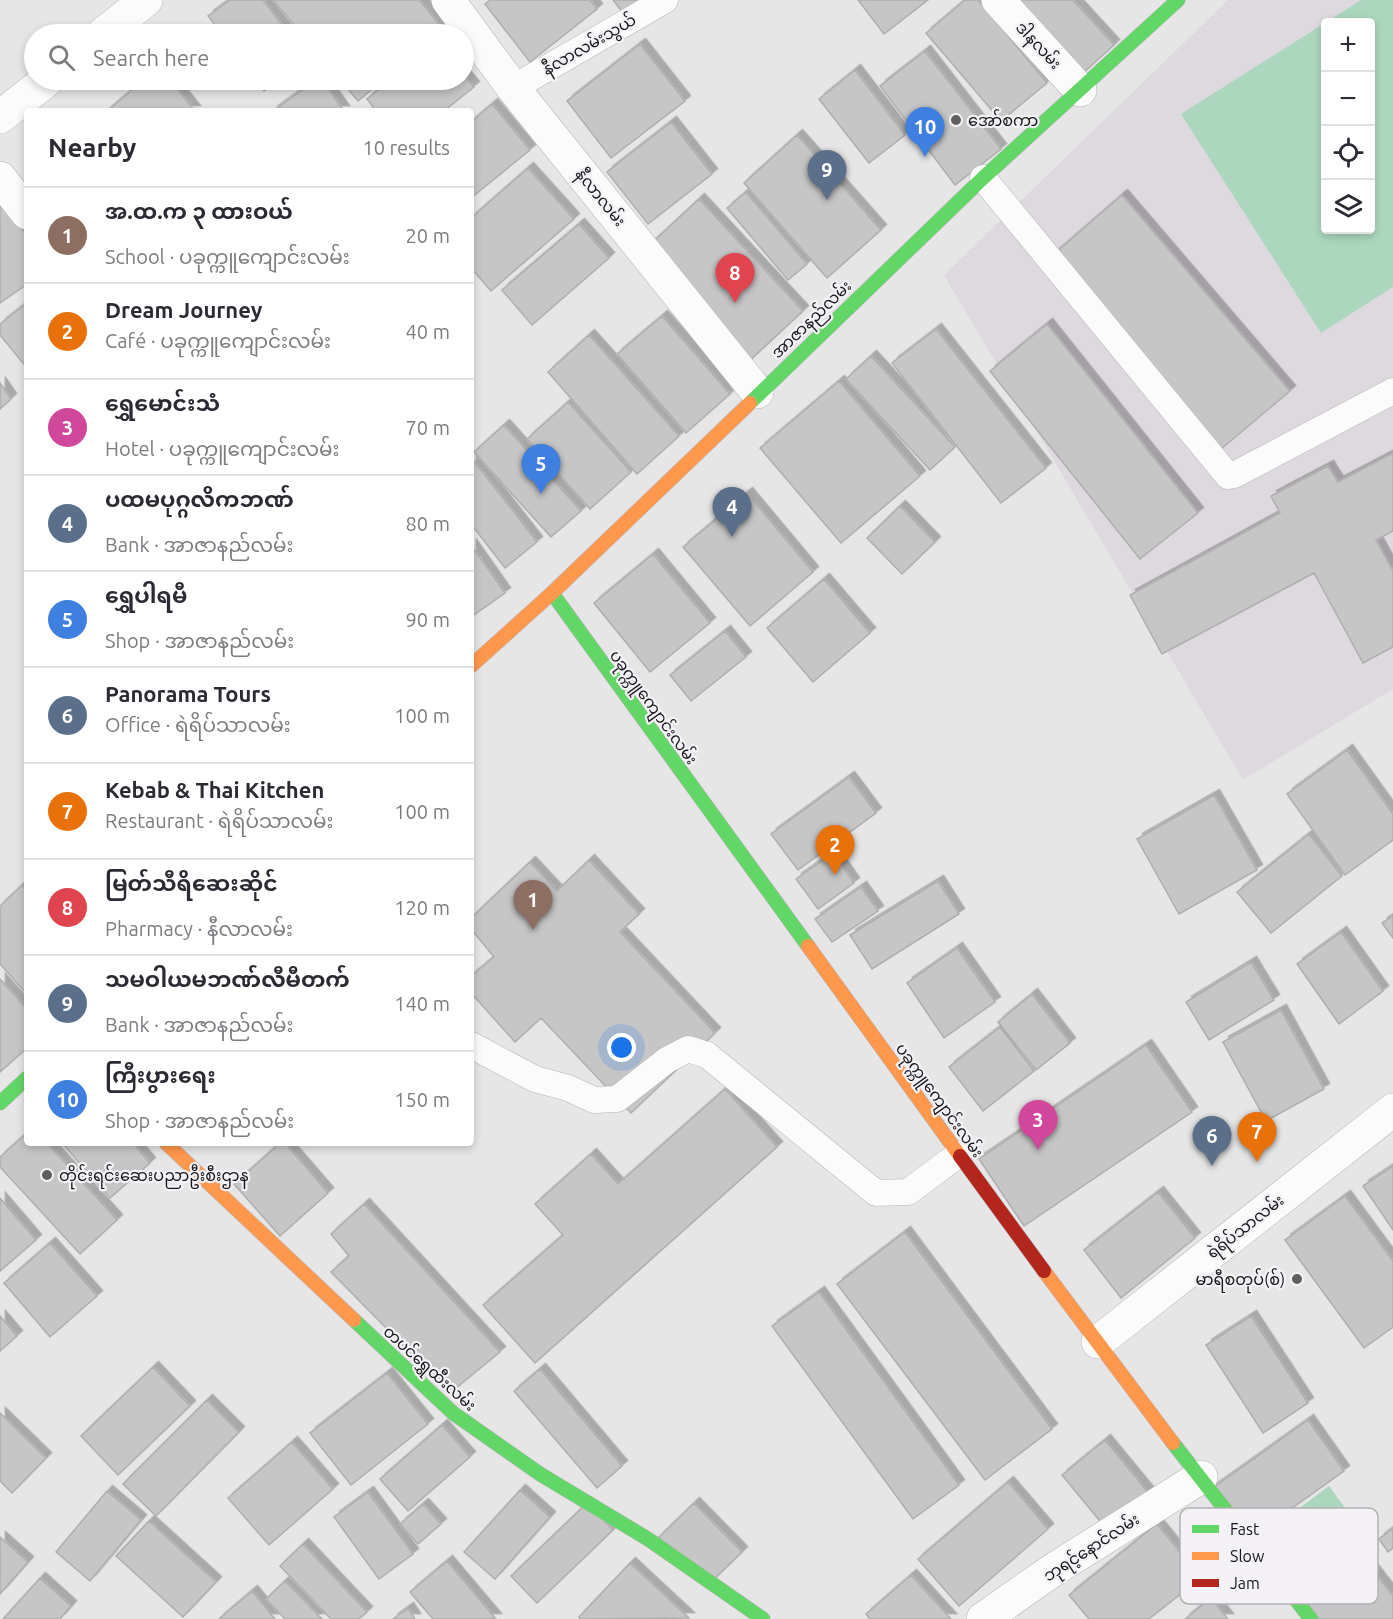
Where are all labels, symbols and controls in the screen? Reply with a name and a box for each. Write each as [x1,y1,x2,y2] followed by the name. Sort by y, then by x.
[538,8,641,82] street label: နီလာလမ်းသွယ်
[1009,16,1067,76] street label: ဒါနလမ်း
[1321,18,1375,234] map controls
[1321,18,1375,72] button: +
[24,24,474,90] search box
[45,41,78,74] icon: search
[93,45,209,70] text: Search here
[1321,72,1375,126] button: −
[906,108,944,157] pin: 10
[968,109,1038,129] place label: အော်စကာ
[949,113,963,127] marker: အော်စကာ
[1321,126,1375,180] button: locate
[48,133,136,162] text: Nearby
[362,136,450,159] text: 10 results
[808,150,846,200] pin: 9
[568,163,631,233] street label: နီလာလမ်း
[1321,180,1375,234] button: layers
[105,198,293,223] text: အ.ထ.က ၃ ထားဝယ်
[62,224,73,247] text: 1
[406,224,450,247] text: 20 m
[105,245,350,268] text: School · ပခုက္ကူကျောင်းလမ်း
[716,254,754,303] pin: 8
[766,275,858,365] street label: အာဇာနည်လမ်း
[105,297,263,322] text: Dream Journey
[62,320,73,343] text: 2
[406,320,450,343] text: 40 m
[105,329,331,352] text: Café · ပခုက္ကူကျောင်းလမ်း
[105,390,220,415] text: ရွှေမောင်းသံ
[62,416,73,439] text: 3
[406,416,450,439] text: 70 m
[105,437,340,460] text: Hotel · ပခုက္ကူကျောင်းလမ်း
[522,444,560,494] pin: 5
[105,486,294,511] text: ပထမပုဂ္ဂလိကဘဏ်
[712,488,752,537] pin: 4
[62,512,73,535] text: 4
[406,512,450,535] text: 80 m
[105,533,293,556] text: Bank · အာဇာနည်လမ်း
[105,582,187,607] text: ရွှေပါရမီ
[62,608,73,631] text: 5
[406,608,450,631] text: 90 m
[105,629,294,652] text: Shop · အာဇာနည်လမ်း
[602,645,703,771] street label: ပခုက္ကူကျောင်းလမ်း
[105,681,271,706] text: Panorama Tours
[62,704,73,727] text: 6
[394,704,450,727] text: 100 m
[105,713,291,736] text: Office · ရဲရိပ်သာလမ်း
[105,777,324,802] text: Kebab & Thai Kitchen
[62,800,73,823] text: 7
[394,800,450,823] text: 100 m
[105,809,334,832] text: Restaurant · ရဲရိပ်သာလမ်း
[816,826,854,875] pin: 2
[105,870,278,895] text: မြတ်သီရိဆေးဆိုင်
[514,880,552,930] pin: 1
[62,896,73,919] text: 8
[394,896,450,919] text: 120 m
[105,917,293,940] text: Pharmacy · နီလာလမ်း
[105,966,350,991] text: သမဝါယမဘဏ်လီမီတက်
[62,992,73,1015] text: 9
[394,992,450,1015] text: 140 m
[105,1013,293,1036] text: Bank · အာဇာနည်လမ်း
[607,1033,636,1062] your location
[888,1038,989,1164] street label: ပခုက္ကူကျောင်းလမ်း
[105,1062,216,1087] text: ကြီးပွားရေး
[56,1088,79,1111] text: 10
[394,1088,450,1111] text: 150 m
[1018,1100,1058,1150] pin: 3
[105,1109,294,1132] text: Shop · အာဇာနည်လမ်း
[1238,1112,1276,1162] pin: 7
[1192,1116,1232,1166] pin: 6
[59,1164,249,1190] place label: တိုင်းရင်းဆေးပညာဦးစီးဌာန
[40,1168,54,1182] marker: တိုင်းရင်းဆေးပညာဦးစီးဌာန
[1202,1189,1290,1266] street label: ရဲရိပ်သာလမ်း
[1195,1268,1285,1294] place label: မာရီစတုပ်(စ်)
[1290,1272,1304,1286] marker: မာရီစတုပ်(စ်)
[377,1320,481,1418] street label: တပင်ရွှေထီးလမ်း
[1039,1508,1145,1590] street label: ဘုရင့်နောင်လမ်း
[1180,1508,1378,1604] legend
[1230,1520,1260,1538] text: Fast
[1230,1547,1265,1565] text: Slow
[1230,1574,1260,1592] text: Jam

